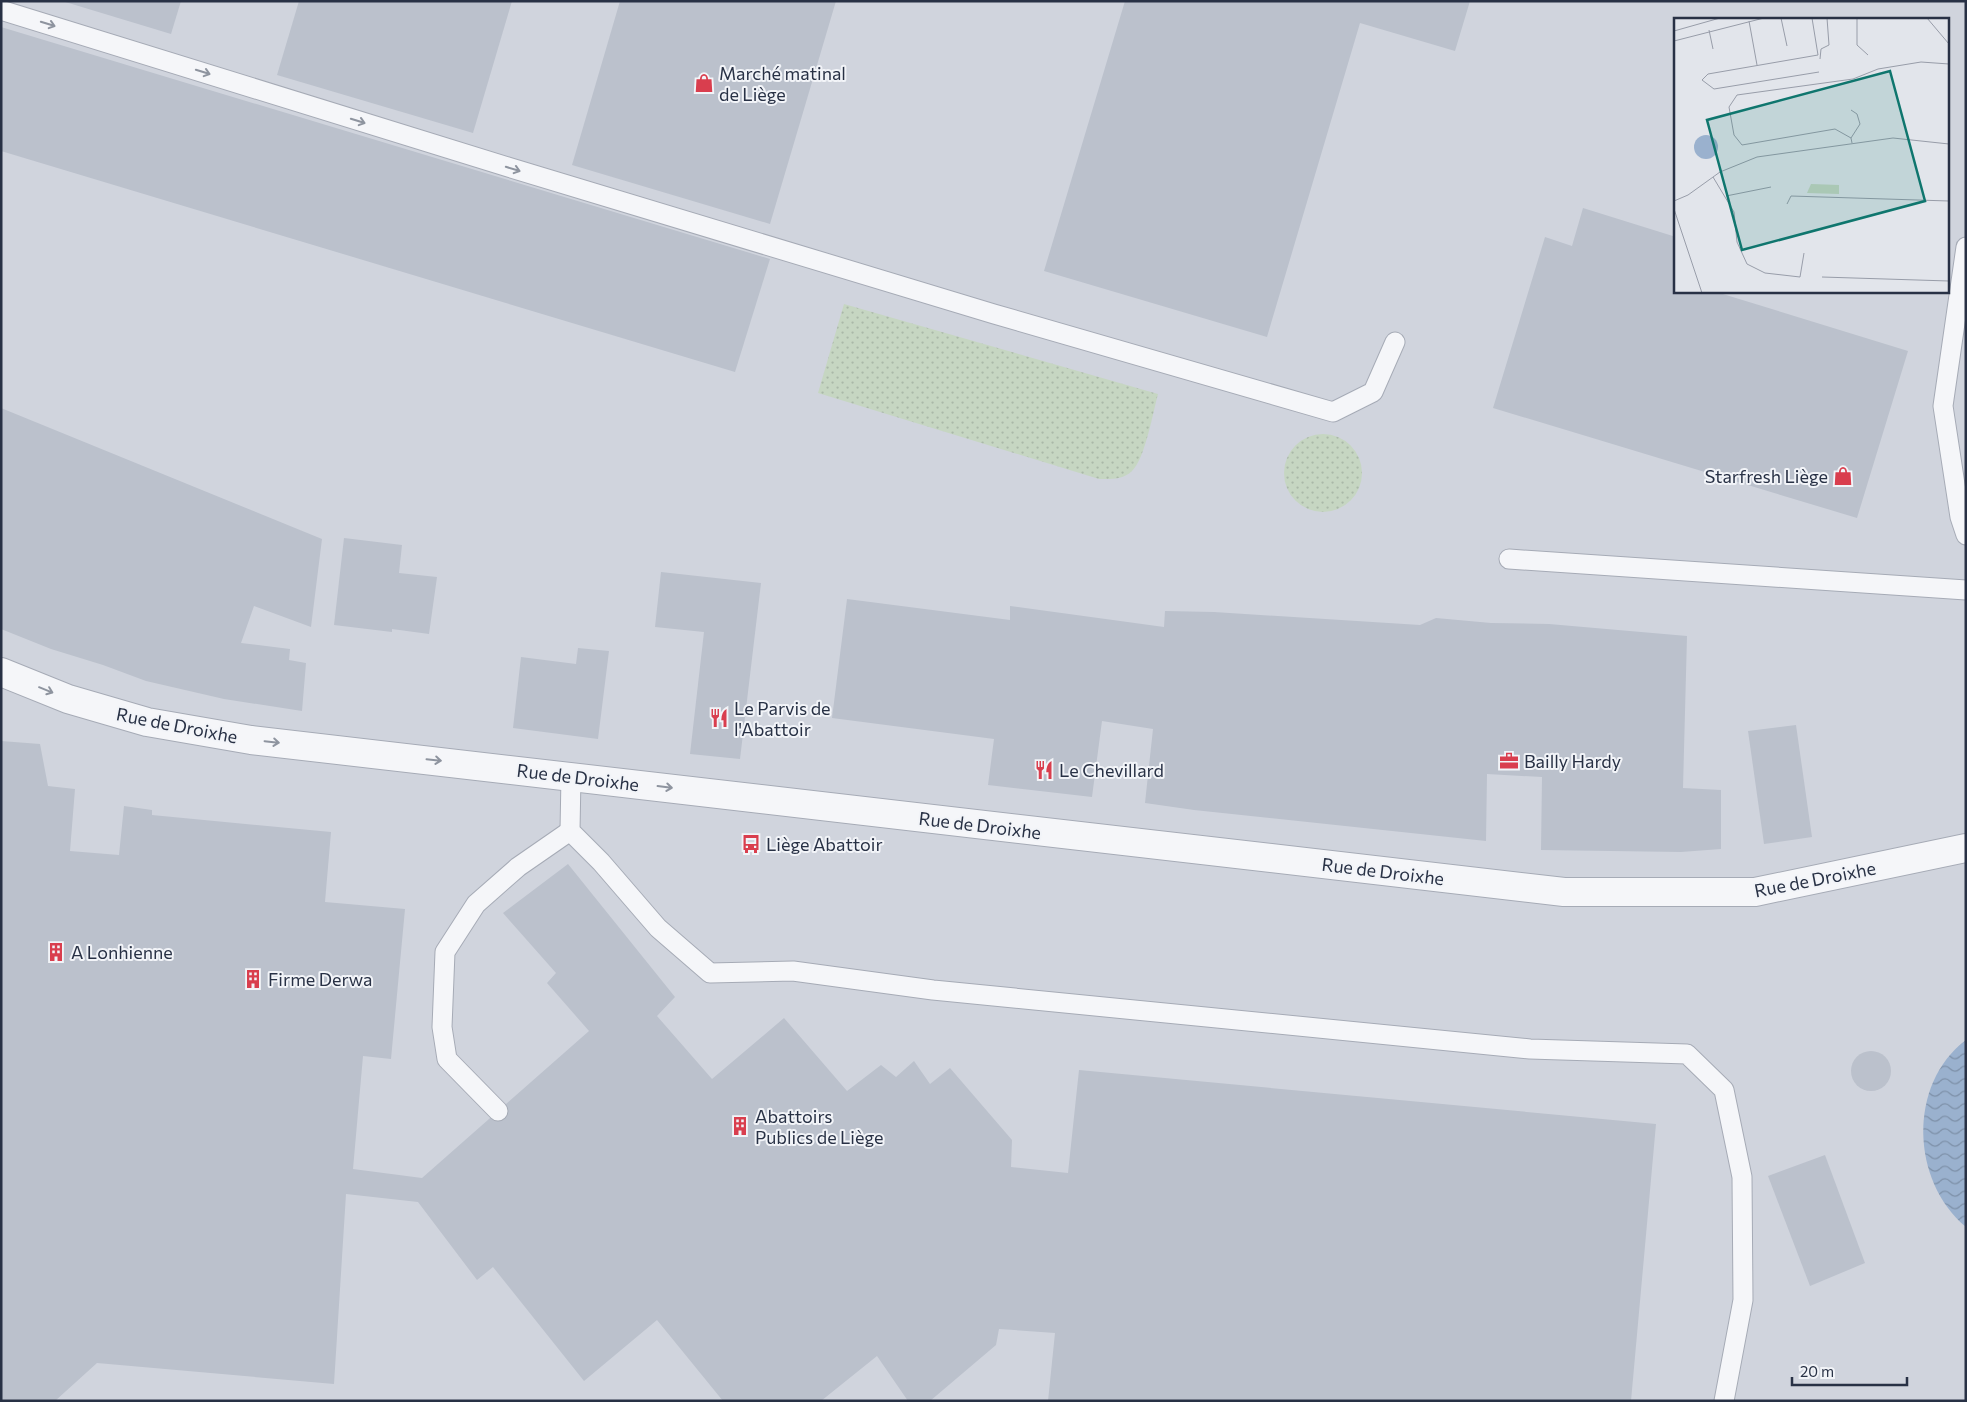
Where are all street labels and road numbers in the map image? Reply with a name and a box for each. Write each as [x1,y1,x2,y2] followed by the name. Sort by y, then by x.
[114,702,240,748] street label: Rue de Droixhe
[516,759,640,795] street label: Rue de Droixhe
[918,807,1042,843] street label: Rue de Droixhe
[1321,853,1445,889] street label: Rue de Droixhe
[1752,856,1878,902] street label: Rue de Droixhe

